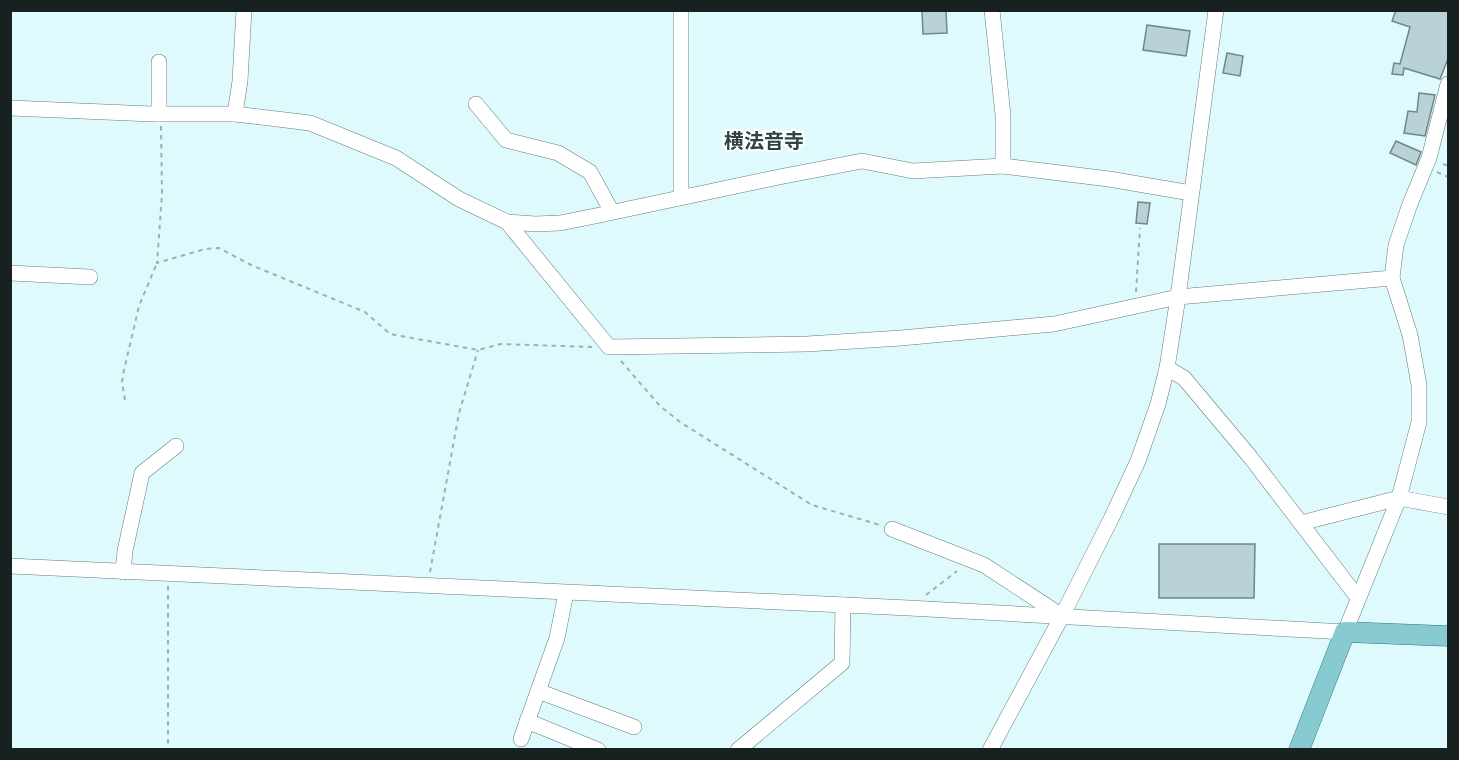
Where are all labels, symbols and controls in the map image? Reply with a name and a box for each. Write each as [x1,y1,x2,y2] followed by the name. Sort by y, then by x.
[724,125,804,154] district label: 横法音寺

